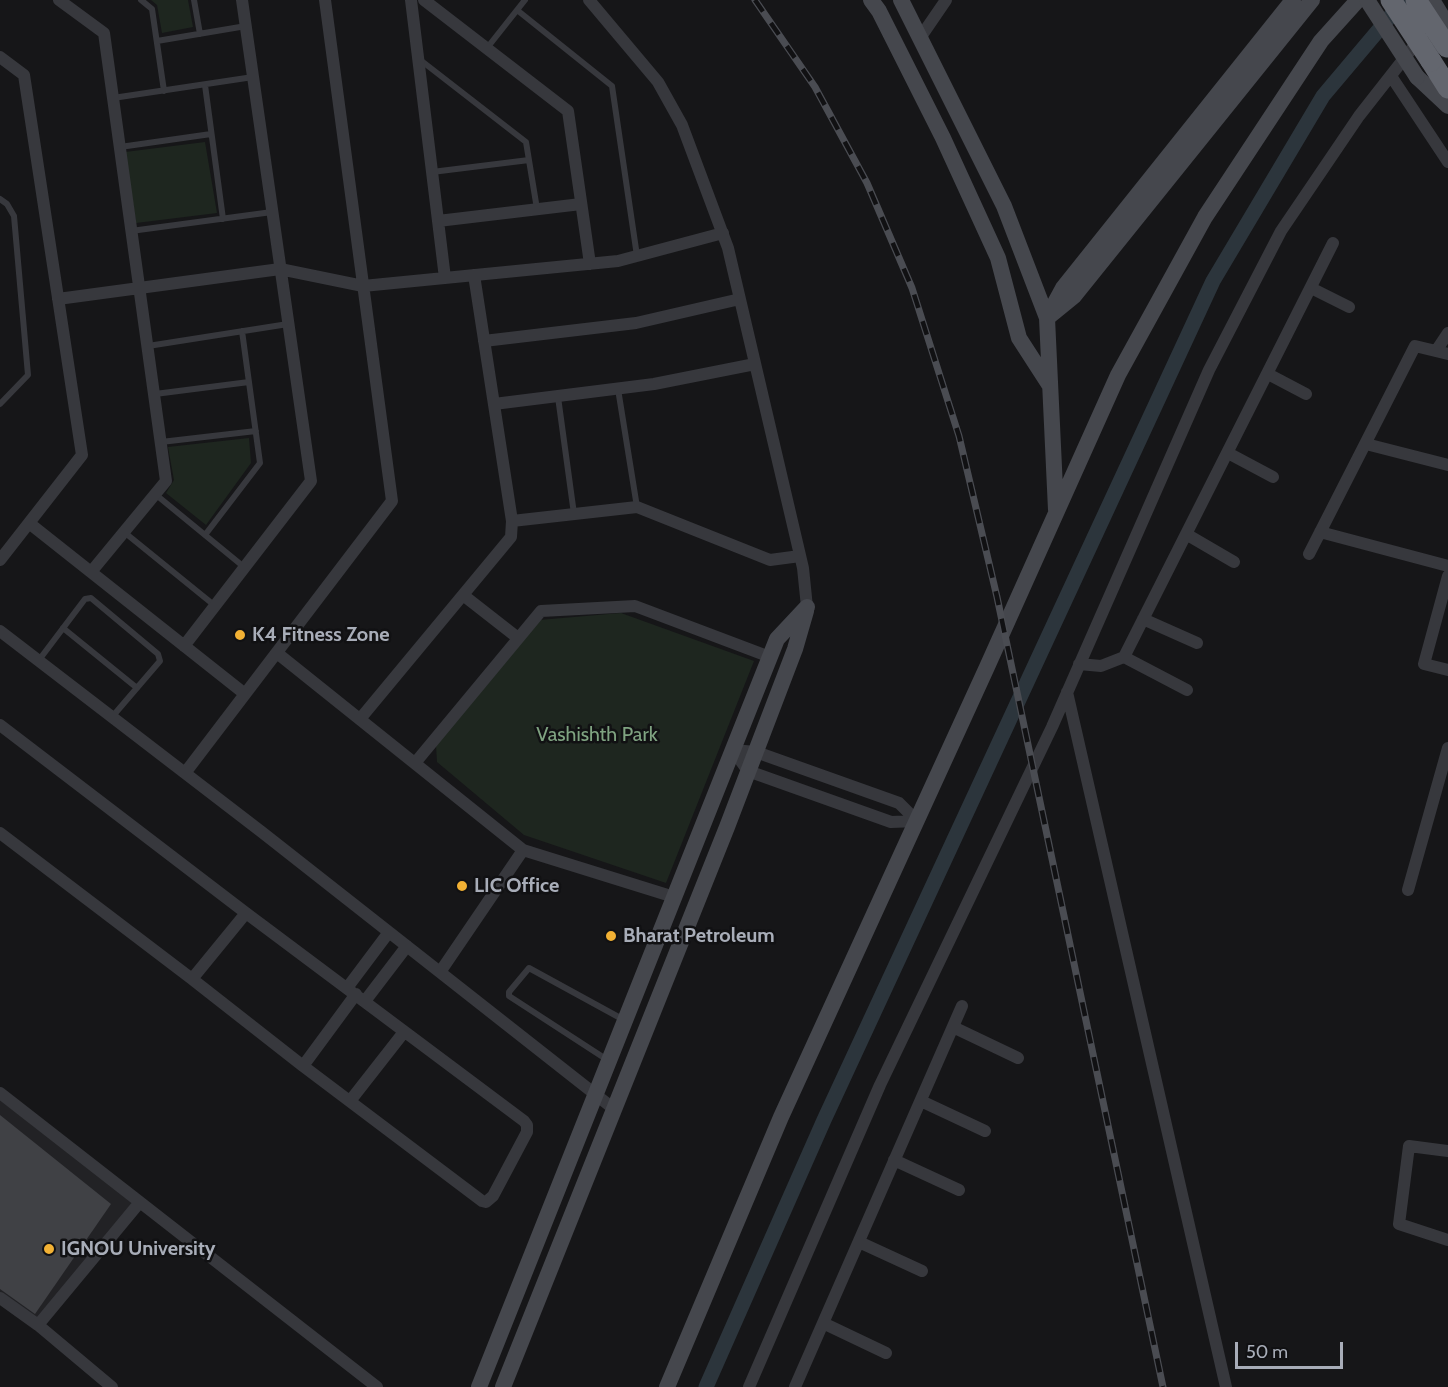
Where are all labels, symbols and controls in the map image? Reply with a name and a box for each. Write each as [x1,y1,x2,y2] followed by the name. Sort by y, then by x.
[252,623,389,647] place label: K4 Fitness Zone
[233,628,247,642] marker: K4 Fitness Zone
[536,723,658,747] park label: Vashishth Park
[474,874,559,898] place label: LIC Office
[455,879,469,893] marker: LIC Office
[623,924,775,948] place label: Bharat Petroleum
[604,929,618,943] marker: Bharat Petroleum
[61,1237,216,1261] place label: IGNOU University
[42,1242,56,1256] marker: IGNOU University
[1238,1330,1346,1368] scale bar
[1246,1341,1288,1363] text: 50 m

